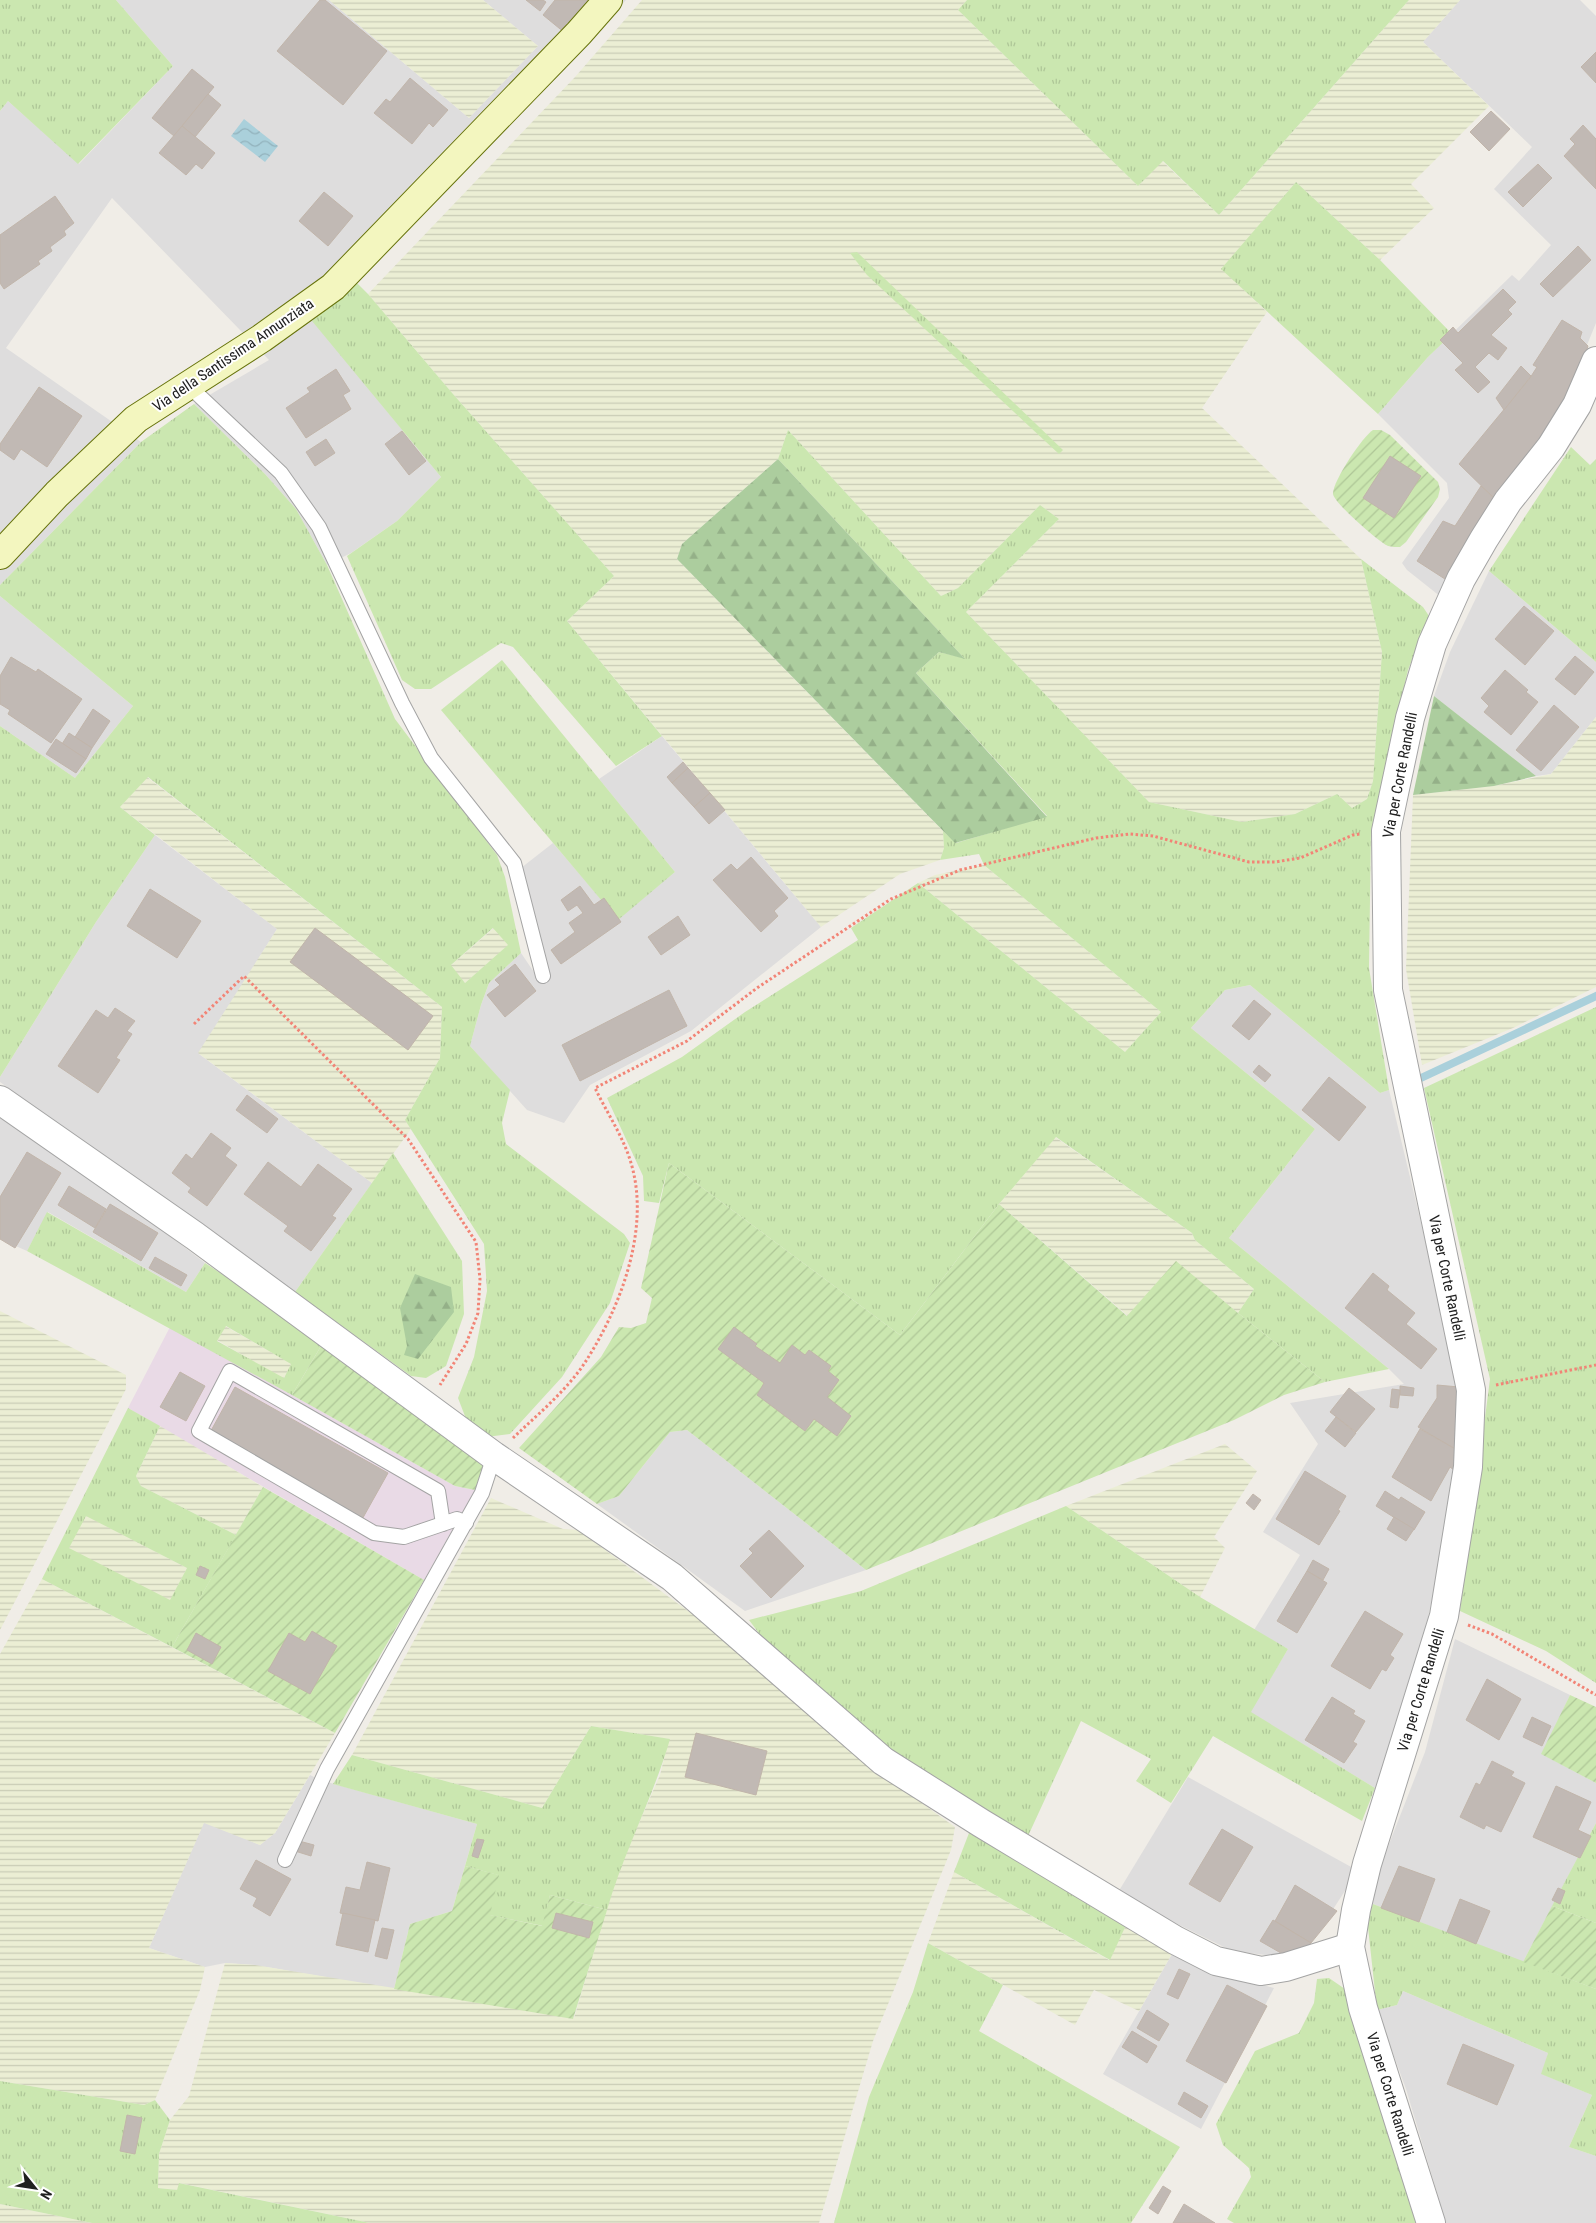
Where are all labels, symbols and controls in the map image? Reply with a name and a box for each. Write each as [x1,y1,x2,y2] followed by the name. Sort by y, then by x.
[149,294,317,416] street label: Via della Santissima Annunziata
[1379,710,1421,840] street label: Via per Corte Randelli
[1425,1214,1469,1342] street label: Via per Corte Randelli
[1394,1626,1448,1754] street label: Via per Corte Randelli
[1363,2030,1417,2158] street label: Via per Corte Randelli
[10,2163,60,2213] north arrow
[37,2187,55,2202] text: N

